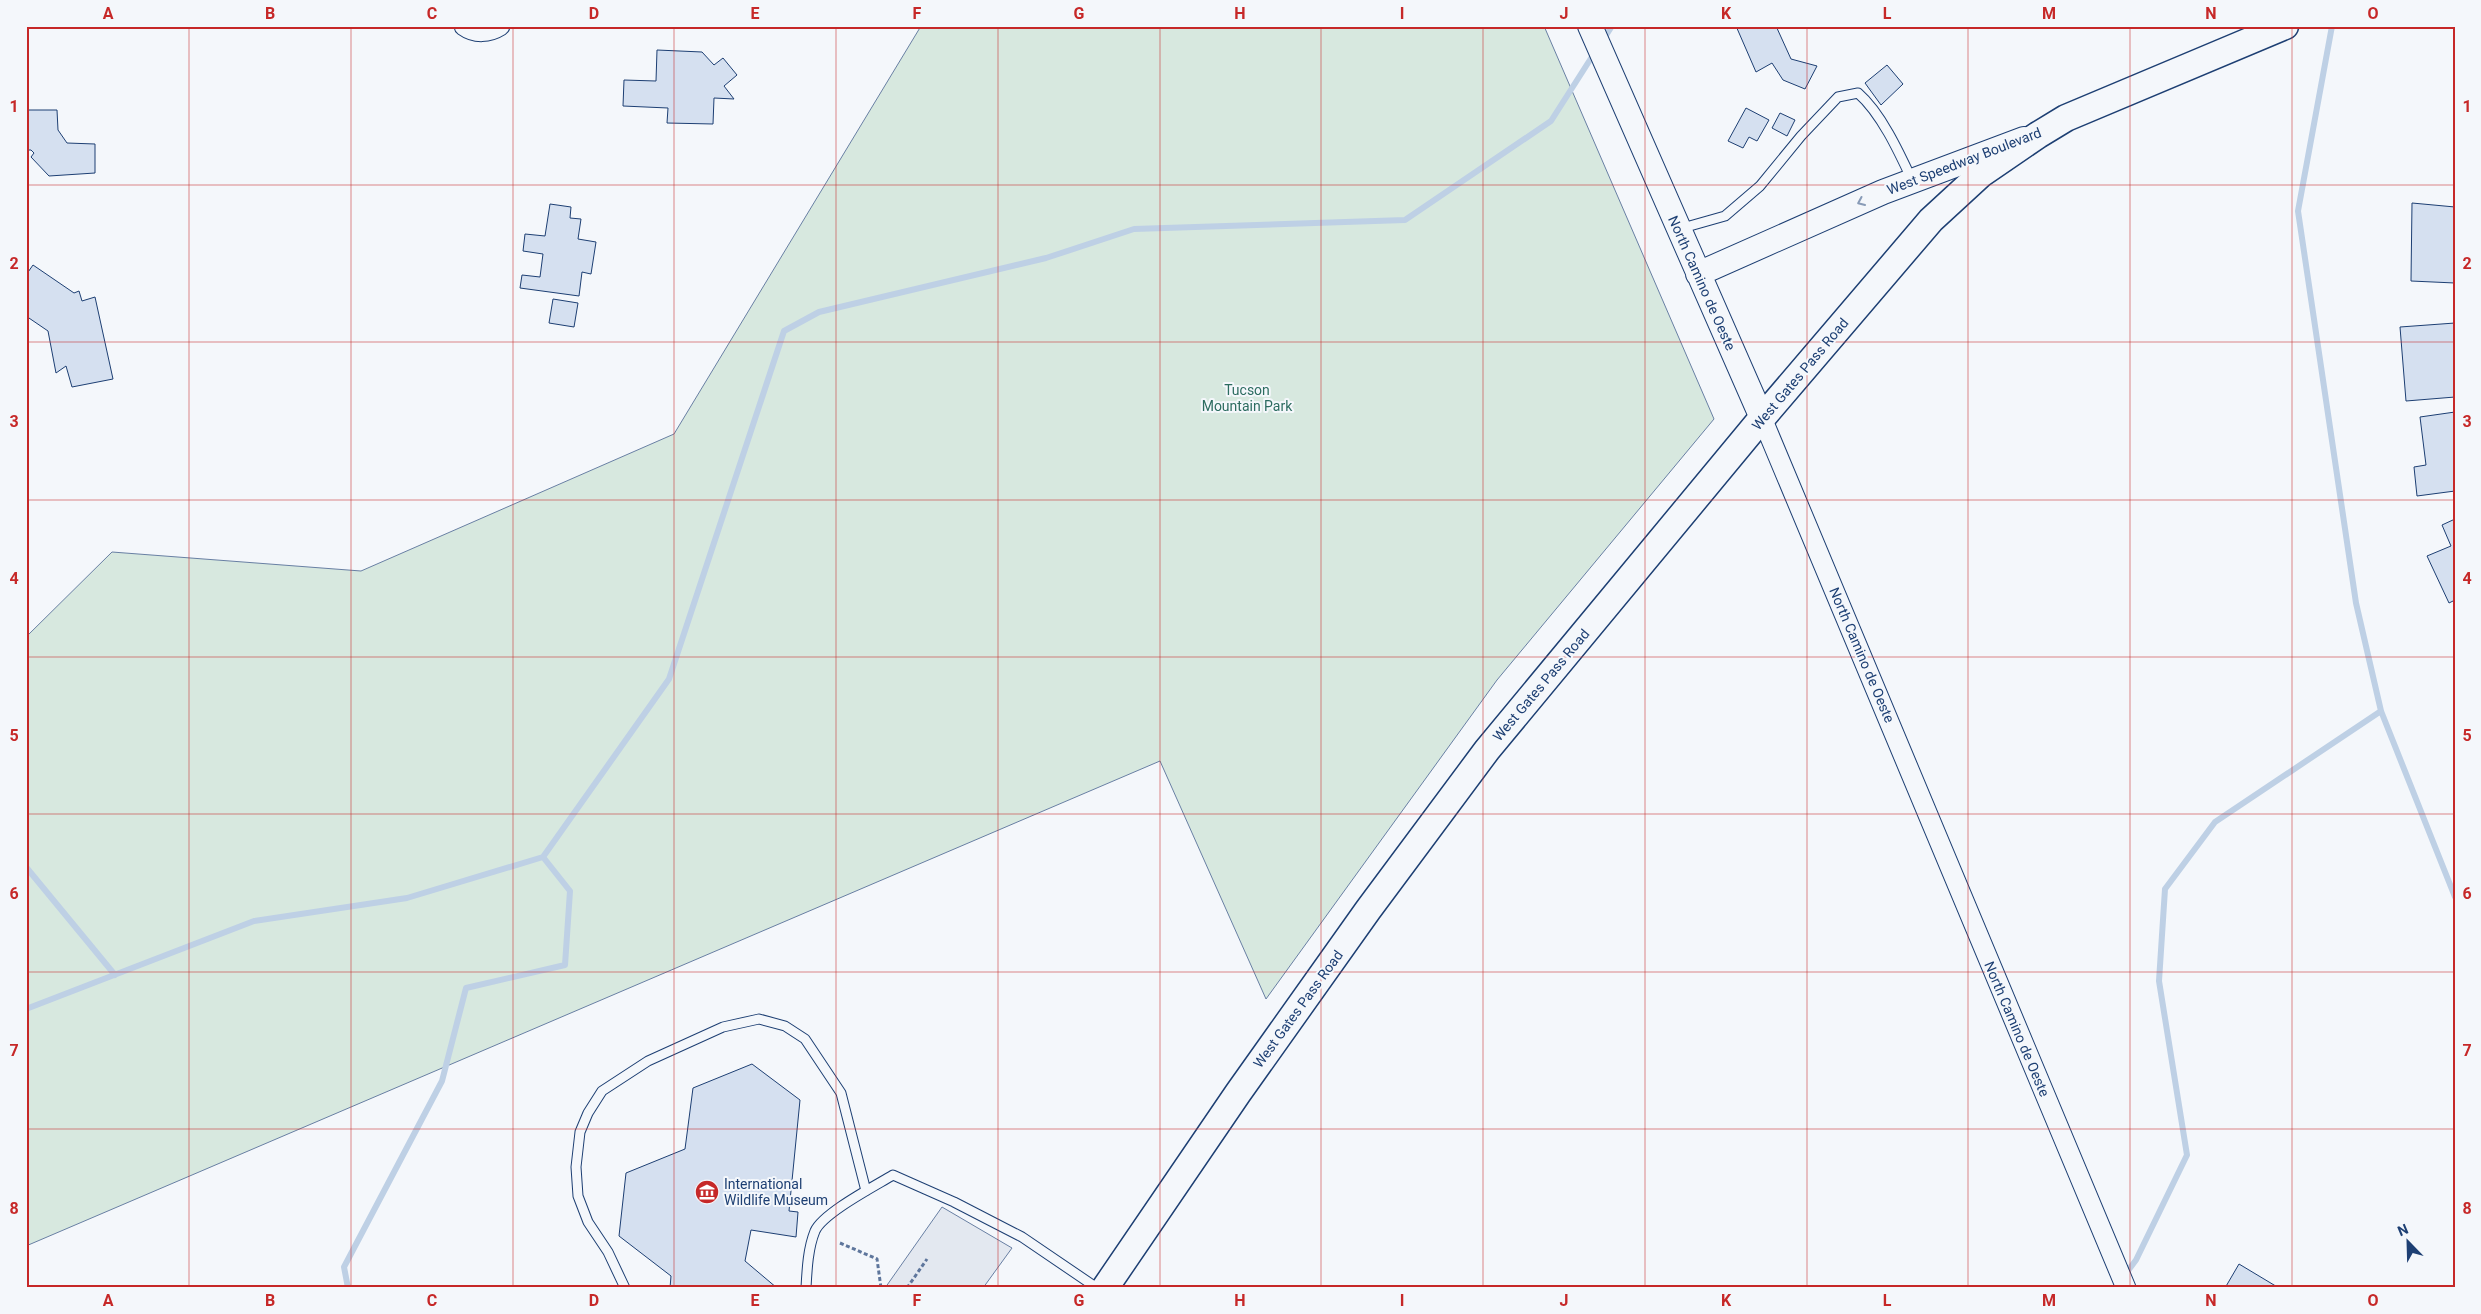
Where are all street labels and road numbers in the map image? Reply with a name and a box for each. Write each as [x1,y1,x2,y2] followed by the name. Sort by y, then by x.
[1885,124,2043,198] street label: West Speedway Boulevard
[1665,213,1739,353] street label: North Camino de Oeste
[1748,315,1852,433] street label: West Gates Pass Road
[1826,585,1898,725] street label: North Camino de Oeste
[1489,626,1593,744] street label: West Gates Pass Road
[1250,947,1346,1071] street label: West Gates Pass Road
[1981,959,2053,1099] street label: North Camino de Oeste

